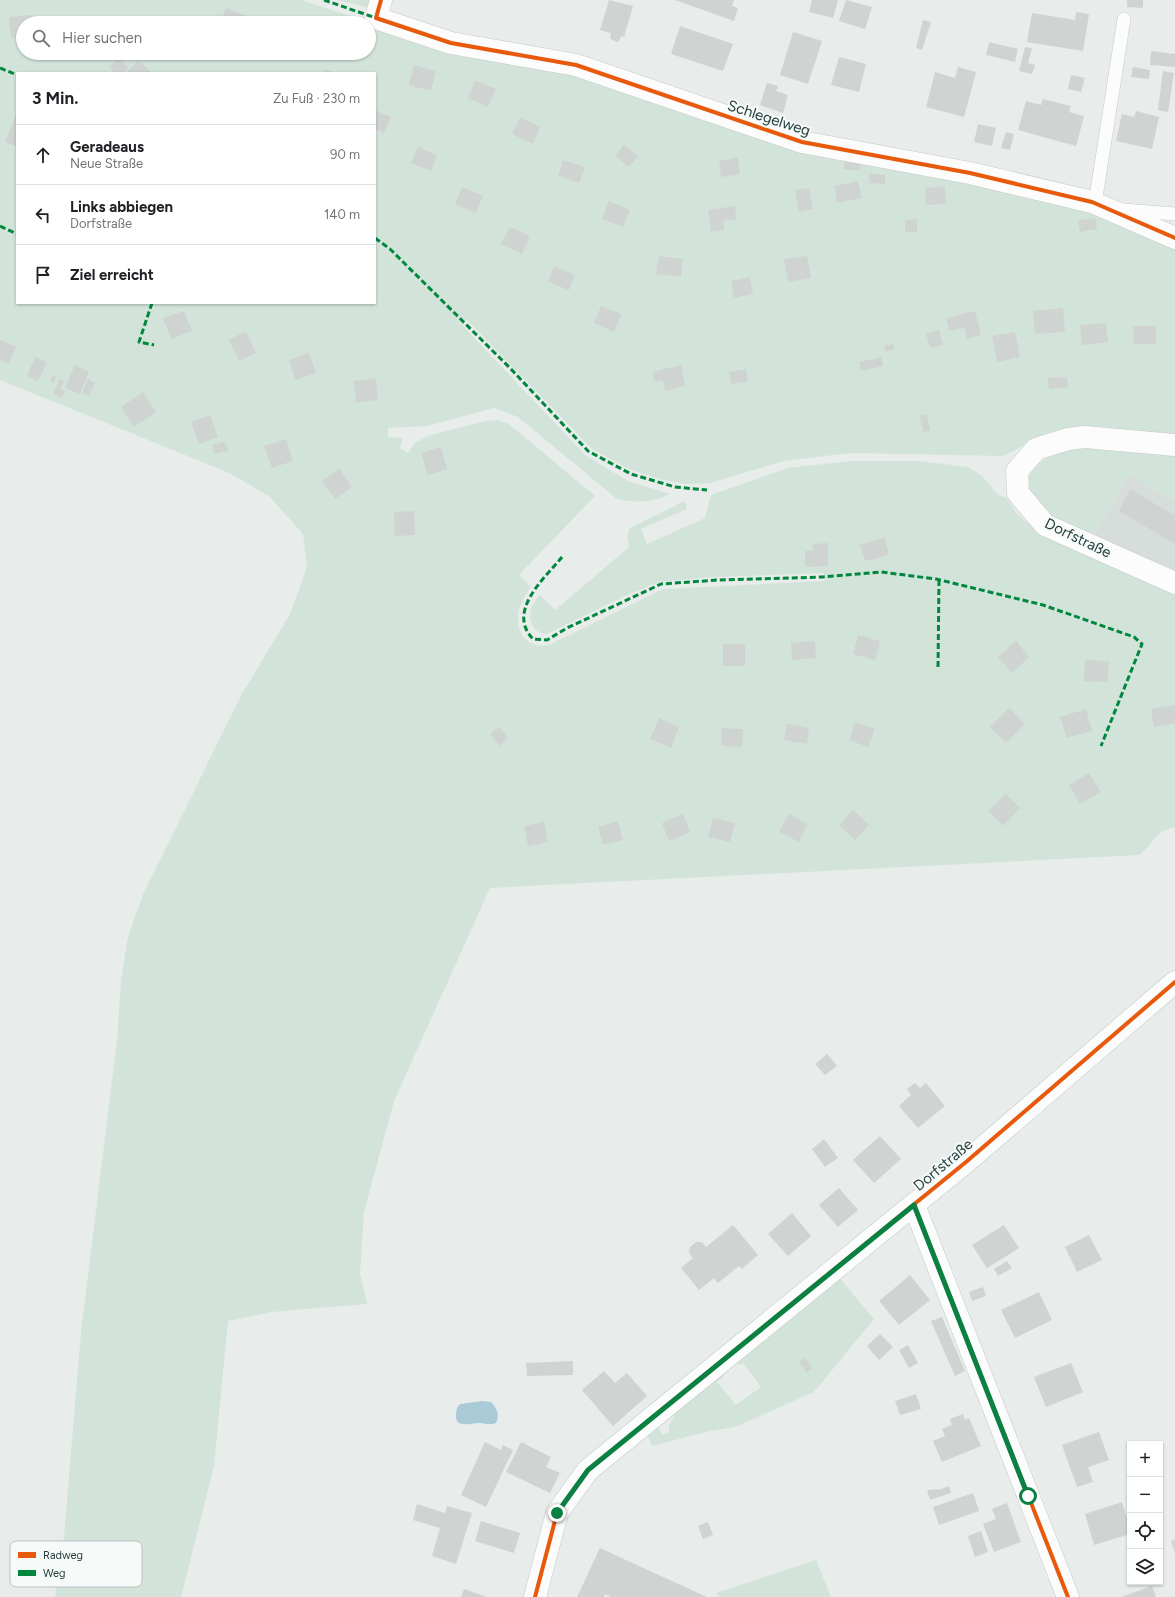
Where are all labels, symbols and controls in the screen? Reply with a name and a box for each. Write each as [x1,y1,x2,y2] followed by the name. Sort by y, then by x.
[16,16,376,60] search box
[30,27,52,49] icon: search
[62,29,142,47] text: Hier suchen
[32,88,78,108] text: 3 Min.
[273,91,360,106] text: Zu Fuß · 230 m
[725,96,813,140] street label: Schlegelweg
[70,138,144,156] text: Geradeaus
[32,144,54,166] icon: ahead
[330,147,360,162] text: 90 m
[70,156,143,171] text: Neue Straße
[70,198,173,216] text: Links abbiegen
[32,204,54,226] icon: left
[324,207,360,222] text: 140 m
[70,216,132,231] text: Dorfstraße
[32,264,54,286] icon: arrive
[70,266,154,284] text: Ziel erreicht
[1042,514,1114,562] street label: Dorfstraße
[910,1135,976,1195] street label: Dorfstraße
[1127,1441,1163,1585] map controls
[1127,1441,1163,1477] button: +
[1127,1477,1163,1513] button: −
[1019,1487,1037,1505] route start
[548,1504,566,1522] route end
[1127,1513,1163,1549] button: locate
[10,1541,142,1587] legend
[43,1549,83,1562] text: Radweg
[1127,1549,1163,1585] button: layers
[43,1567,66,1580] text: Weg

